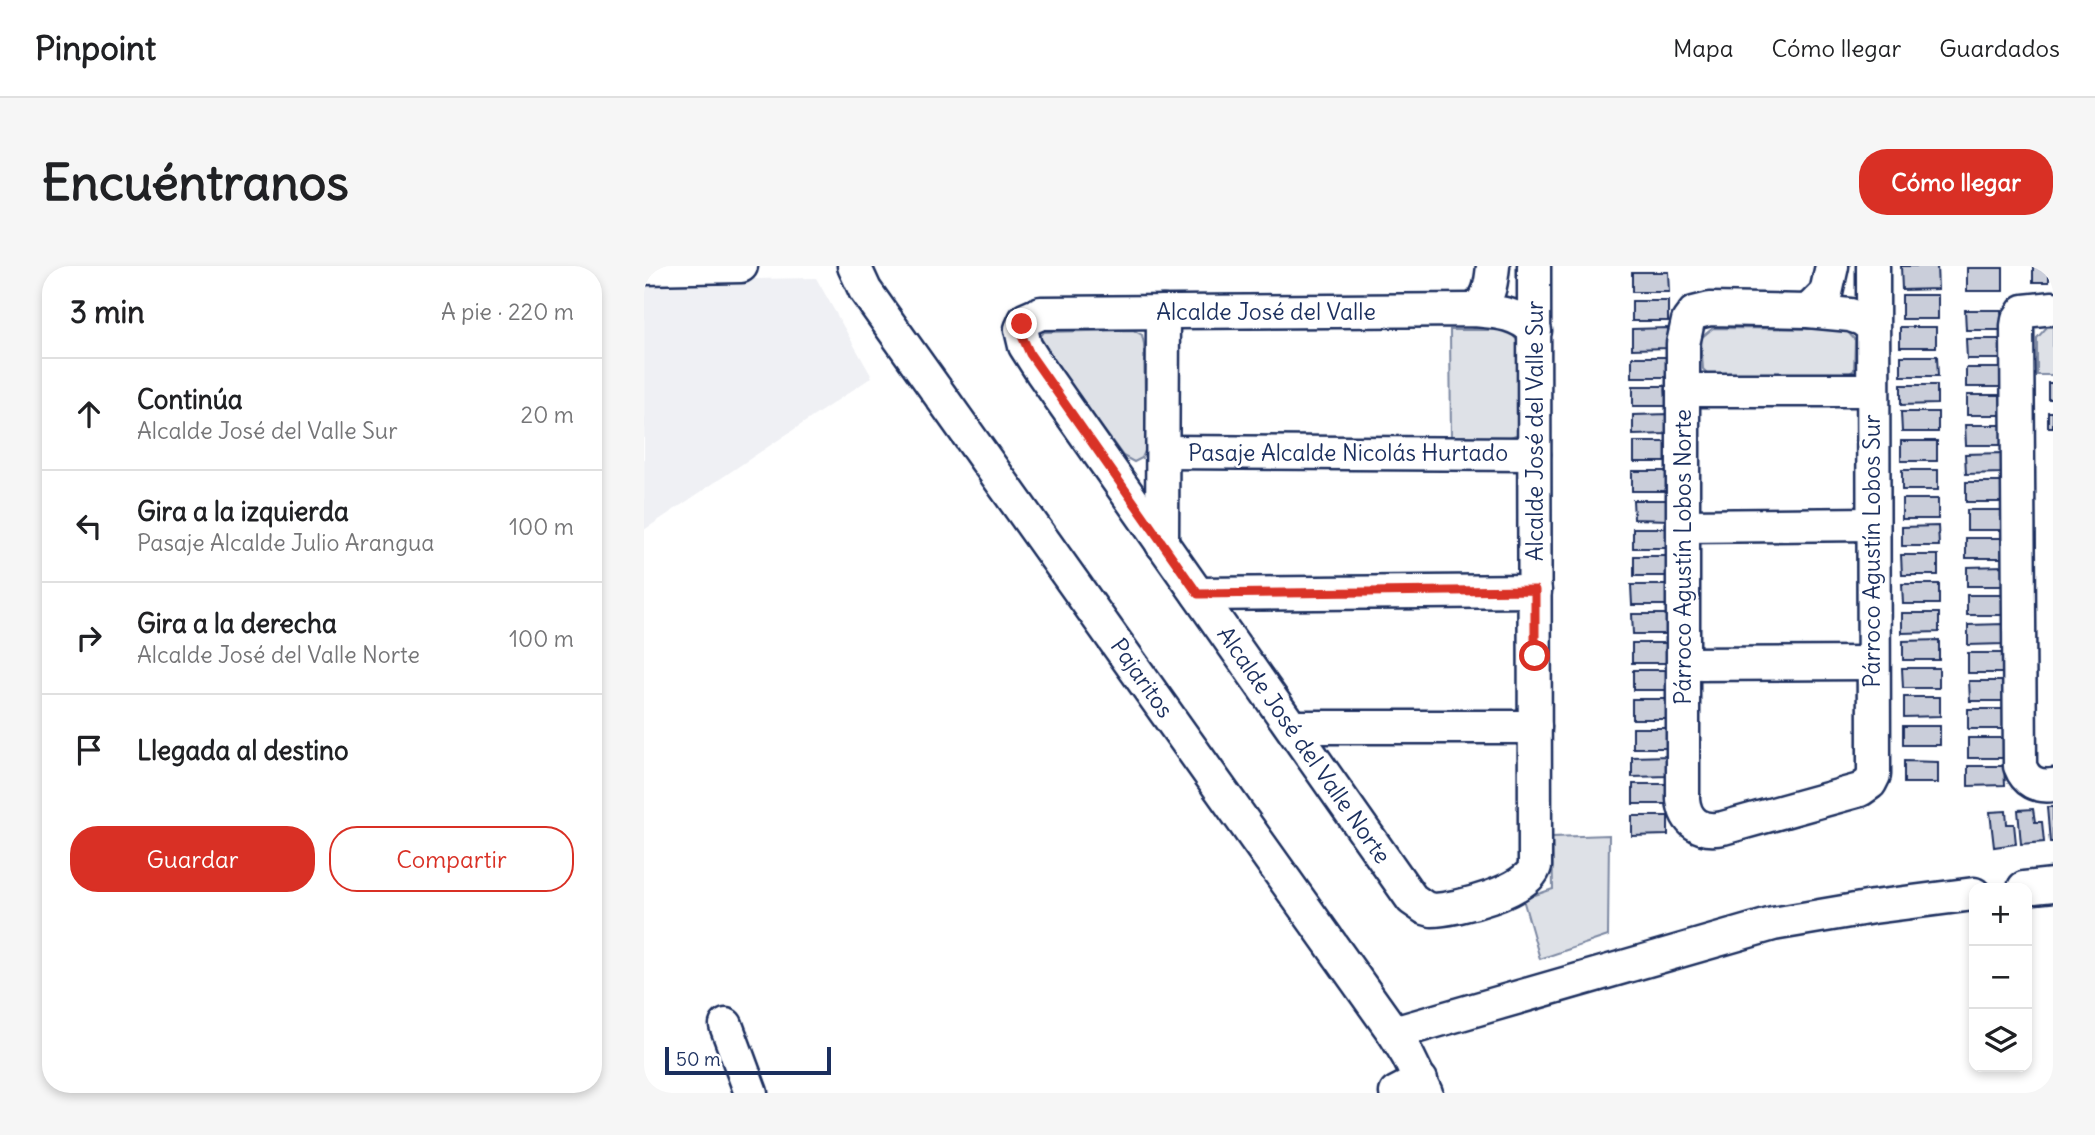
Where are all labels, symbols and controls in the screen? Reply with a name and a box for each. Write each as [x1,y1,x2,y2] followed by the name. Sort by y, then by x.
[35,27,156,69] text: Pinpoint
[1673,33,1733,63] text: Mapa
[1771,33,1901,63] text: Cómo llegar
[1939,33,2060,63] text: Guardados
[1859,149,2053,215] button: Cómo llegar
[42,152,349,213] text: Encuéntranos
[70,293,145,331] text: 3 min
[441,297,574,326] text: A pie · 220 m
[1156,297,1376,326] street label: Alcalde José del Valle
[1520,300,1549,561] street label: Alcalde José del Valle Sur
[1006,308,1037,339] route end
[137,383,243,416] text: Continúa
[70,395,108,433] icon: ahead
[521,400,574,429] text: 20 m
[1668,409,1697,705] street label: Párroco Agustín Lobos Norte
[1857,414,1886,688] street label: Párroco Agustín Lobos Sur
[137,416,398,445] text: Alcalde José del Valle Sur
[1188,438,1508,467] street label: Pasaje Alcalde Nicolás Hurtado
[137,495,349,528] text: Gira a la izquierda
[70,507,108,545] icon: left
[509,512,574,541] text: 100 m
[137,528,434,557] text: Pasaje Alcalde Julio Arangua
[137,607,337,640] text: Gira a la derecha
[70,619,108,657] icon: right
[1211,620,1397,869] street label: Alcalde José del Valle Norte
[509,624,574,653] text: 100 m
[1105,632,1180,723] street label: Pajaritos
[137,640,420,669] text: Alcalde José del Valle Norte
[1519,640,1550,671] route start
[70,731,108,769] icon: arrive
[137,734,349,767] text: Llegada al destino
[70,826,315,892] button: Guardar
[329,826,574,892] button: Compartir
[1969,883,2032,1072] map controls
[1969,883,2032,946] button: +
[1969,946,2032,1009] button: −
[1969,1009,2032,1072] button: layers
[665,1044,831,1076] scale bar
[676,1047,721,1071] text: 50 m

